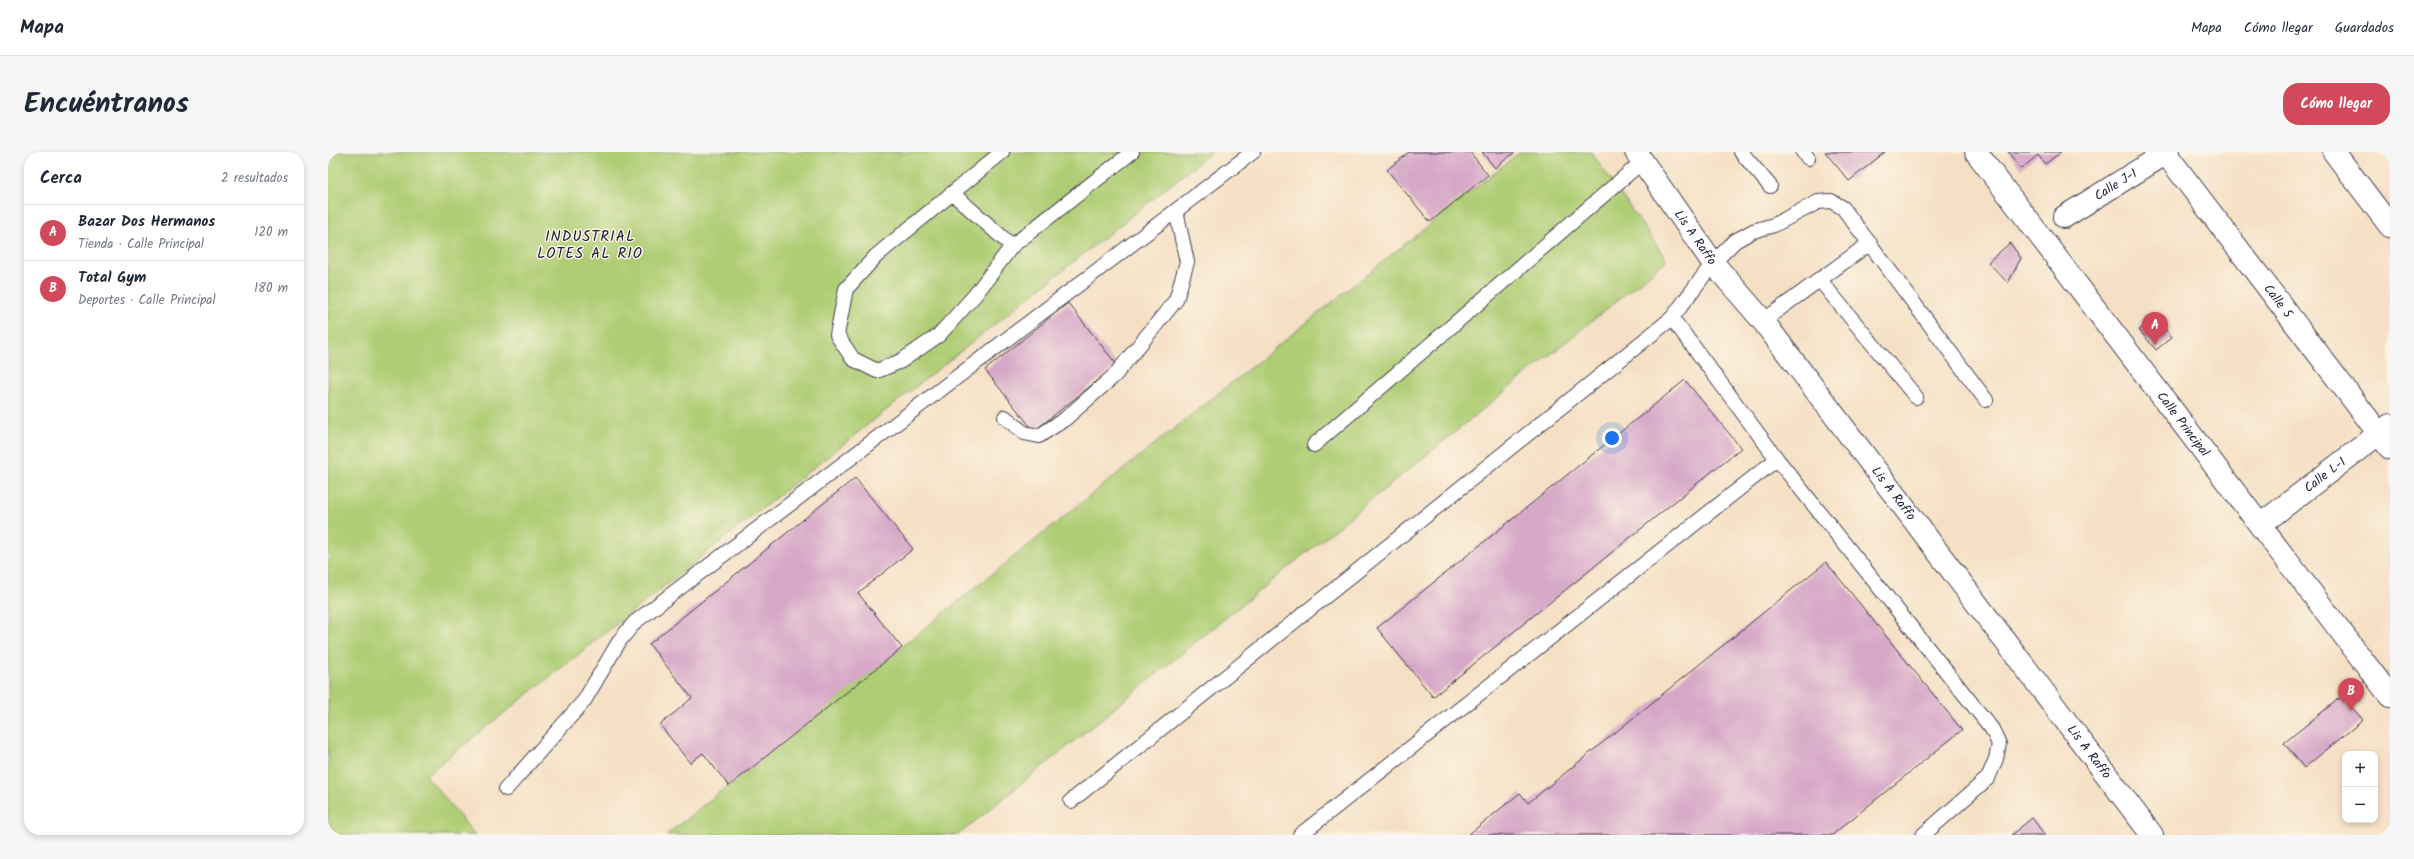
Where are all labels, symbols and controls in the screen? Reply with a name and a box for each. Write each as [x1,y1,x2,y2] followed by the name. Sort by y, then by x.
[20,13,64,43] text: Mapa
[2191,17,2222,39] text: Mapa
[2244,17,2313,39] text: Cómo llegar
[2335,17,2394,39] text: Guardados
[24,82,189,127] text: Encuéntranos
[2283,83,2390,125] button: Cómo llegar
[2090,163,2141,206] street label: Calle J-1
[40,165,82,192] text: Cerca
[221,168,288,189] text: 2 resultados
[1669,205,1722,270] street label: Lis A Raffo
[78,210,215,234] text: Bazar Dos Hermanos
[49,222,57,243] text: A
[254,222,288,243] text: 120 m
[537,225,643,266] district label: INDUSTRIAL LOTES AL RIO
[78,234,204,255] text: Tienda · Calle Principal
[78,266,146,290] text: Total Gym
[49,278,57,299] text: B
[254,278,288,299] text: 180 m
[2258,280,2299,324] street label: Calle 5
[78,290,216,311] text: Deportes · Calle Principal
[2142,312,2168,345] pin: A
[2151,387,2215,461] street label: Calle Principal
[1602,428,1622,448] your location
[2299,452,2351,498] street label: Calle L-1
[1866,462,1921,525] street label: Lis A Raffo
[2338,678,2364,711] pin: B
[2062,720,2117,784] street label: Lis A Raffo
[2342,751,2378,823] map controls
[2342,751,2378,787] button: +
[2342,787,2378,823] button: −

